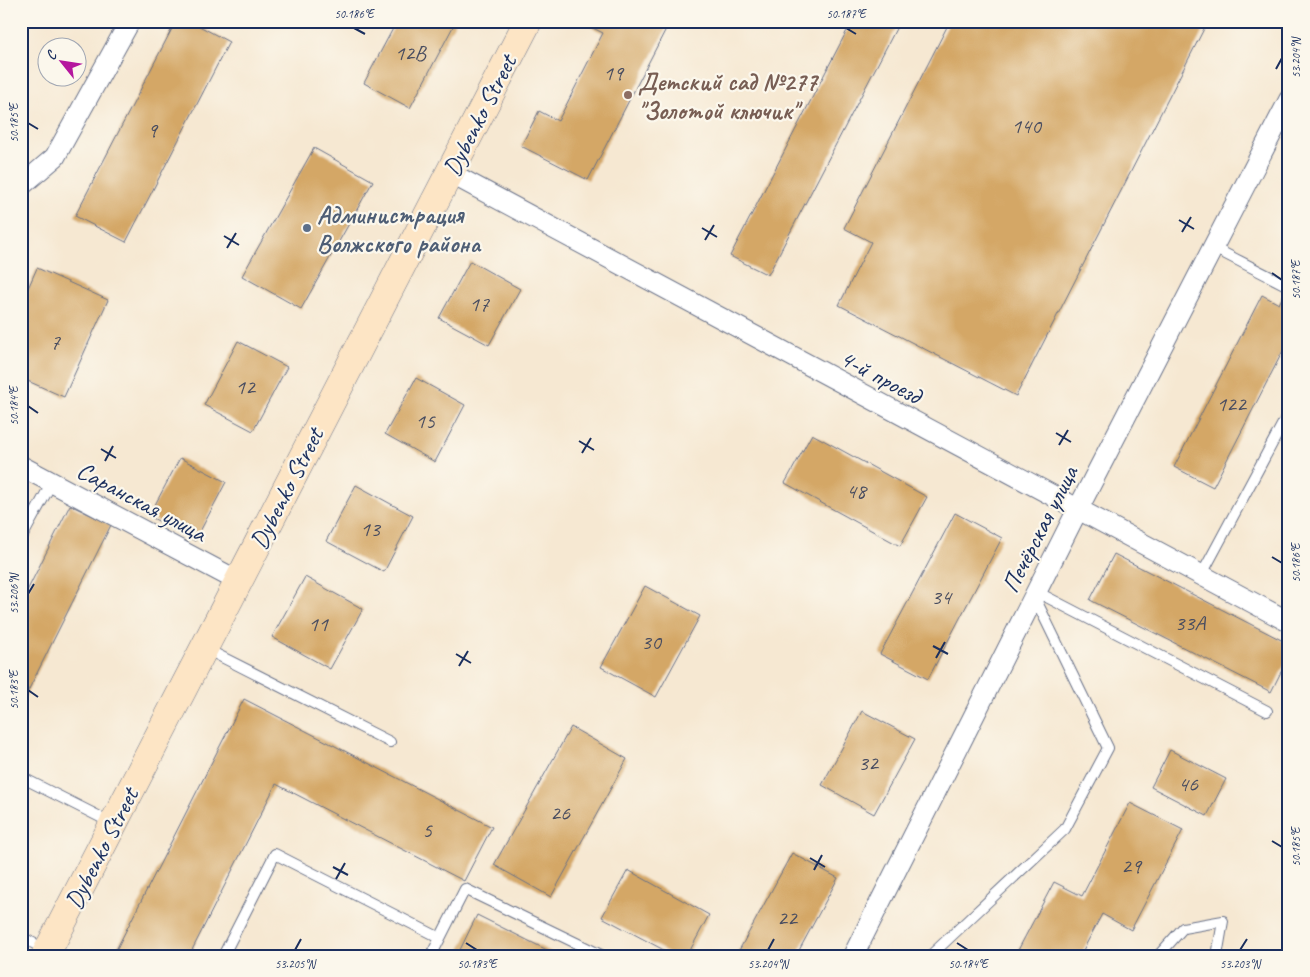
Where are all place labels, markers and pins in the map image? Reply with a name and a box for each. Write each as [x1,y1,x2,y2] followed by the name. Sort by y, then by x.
[638,66,820,127] place label: Детский сад №277 "Золотой ключик"
[622,89,634,101] marker: Детский сад №277 "Золотой ключик"
[317,199,482,260] place label: Администрация Волжского района
[301,222,313,234] marker: Администрация Волжского района

